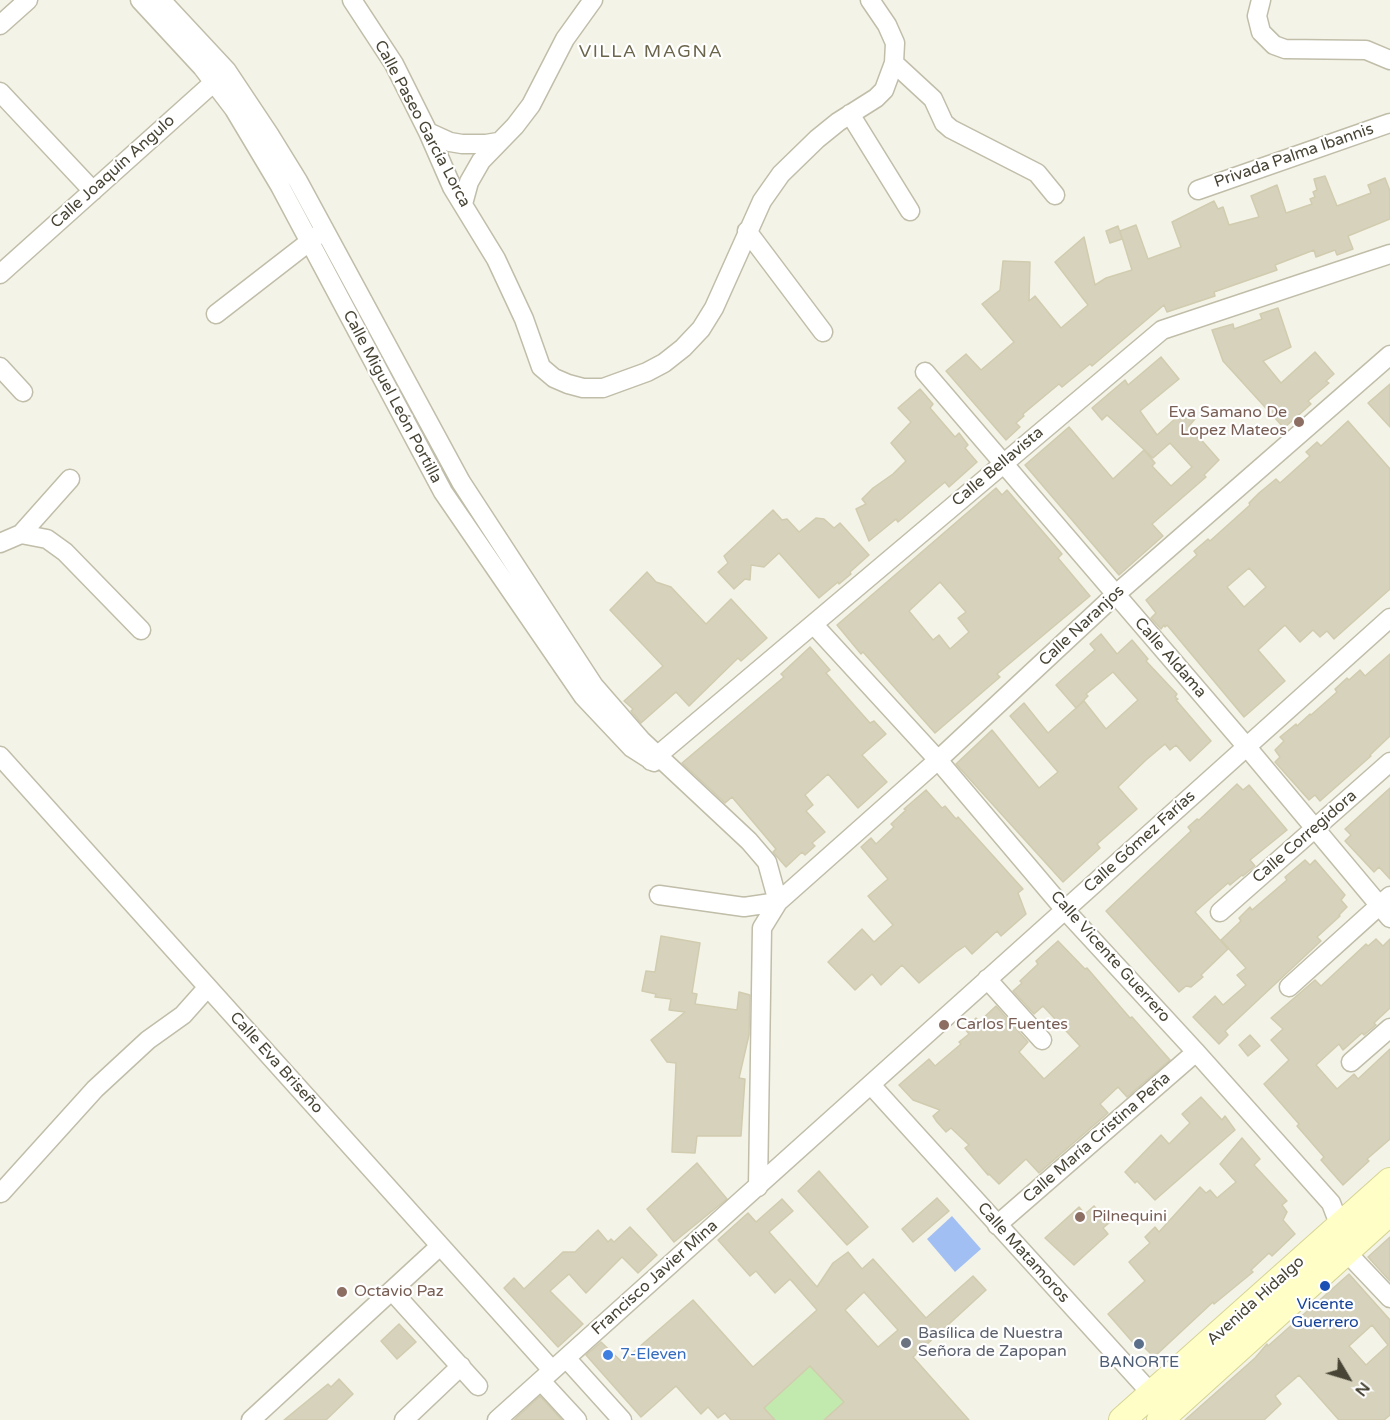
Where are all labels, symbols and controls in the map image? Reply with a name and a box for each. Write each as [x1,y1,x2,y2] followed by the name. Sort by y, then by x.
[370,37,474,211] street label: Calle Paseo García Lorca
[579,41,723,63] district label: VILLA MAGNA
[47,111,179,233] street label: Calle Joaquín Angulo
[1212,120,1376,192] street label: Privada Palma Ibannis
[338,307,446,487] street label: Calle Miguel León Portilla
[1169,403,1287,441] place label: Eva Samano De Lopez Mateos
[1292,415,1306,429] marker: Eva Samano De Lopez Mateos
[948,423,1048,511] street label: Calle Bellavista
[1035,582,1129,670] street label: Calle Naranjos
[1130,614,1210,702] street label: Calle Aldama
[1249,786,1361,888] street label: Calle Corregidora
[1080,787,1200,897] street label: Calle Gómez Farías
[1046,887,1174,1027] street label: Calle Vicente Guerrero
[225,1008,327,1118] street label: Calle Eva Briseño
[956,1015,1068,1035] place label: Carlos Fuentes
[937,1018,951,1032] marker: Carlos Fuentes
[1019,1069,1175,1207] street label: Calle María Cristina Peña
[973,1199,1073,1307] street label: Calle Matamoros
[1092,1207,1167,1227] place label: Pilnequini
[1073,1210,1087,1224] marker: Pilnequini
[588,1216,722,1340] street label: Francisco Javier Mina
[1203,1252,1309,1350] street label: Avenida Hidalgo
[1318,1279,1332,1293] marker: Vicente Guerrero
[354,1282,444,1302] place label: Octavio Paz
[335,1285,349,1299] marker: Octavio Paz
[1291,1295,1359,1333] place label: Vicente Guerrero
[918,1324,1067,1362] place label: Basílica de Nuestra Señora de Zapopan
[899,1336,913,1350] marker: Basílica de Nuestra Señora de Zapopan
[1132,1337,1146,1351] marker: BANORTE
[620,1345,687,1365] place label: 7-Eleven
[601,1348,615,1362] marker: 7-Eleven
[1318,1348,1378,1408] north arrow
[1099,1353,1179,1373] place label: BANORTE
[1350,1378,1374,1400] text: N

